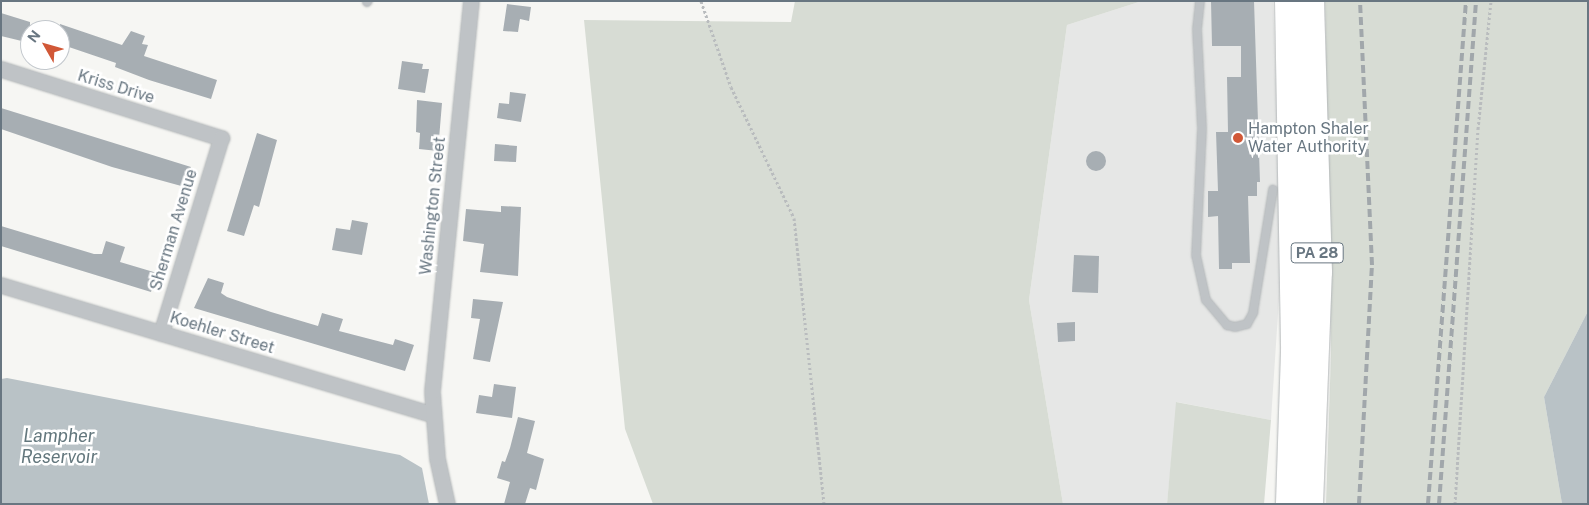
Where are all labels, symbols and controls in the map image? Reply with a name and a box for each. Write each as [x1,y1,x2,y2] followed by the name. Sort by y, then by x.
[20,20,70,70] north arrow
[24,27,44,46] text: N
[75,66,157,108] street label: Kriss Drive
[1248,119,1369,157] place label: Hampton Shaler Water Authority
[1232,132,1244,144] marker: Hampton Shaler Water Authority
[416,136,450,276] street label: Washington Street
[146,167,202,293] street label: Sherman Avenue
[1290,240,1344,266] road number: PA 28
[167,308,277,358] street label: Koehler Street
[21,426,97,468] water label: Lampher Reservoir

